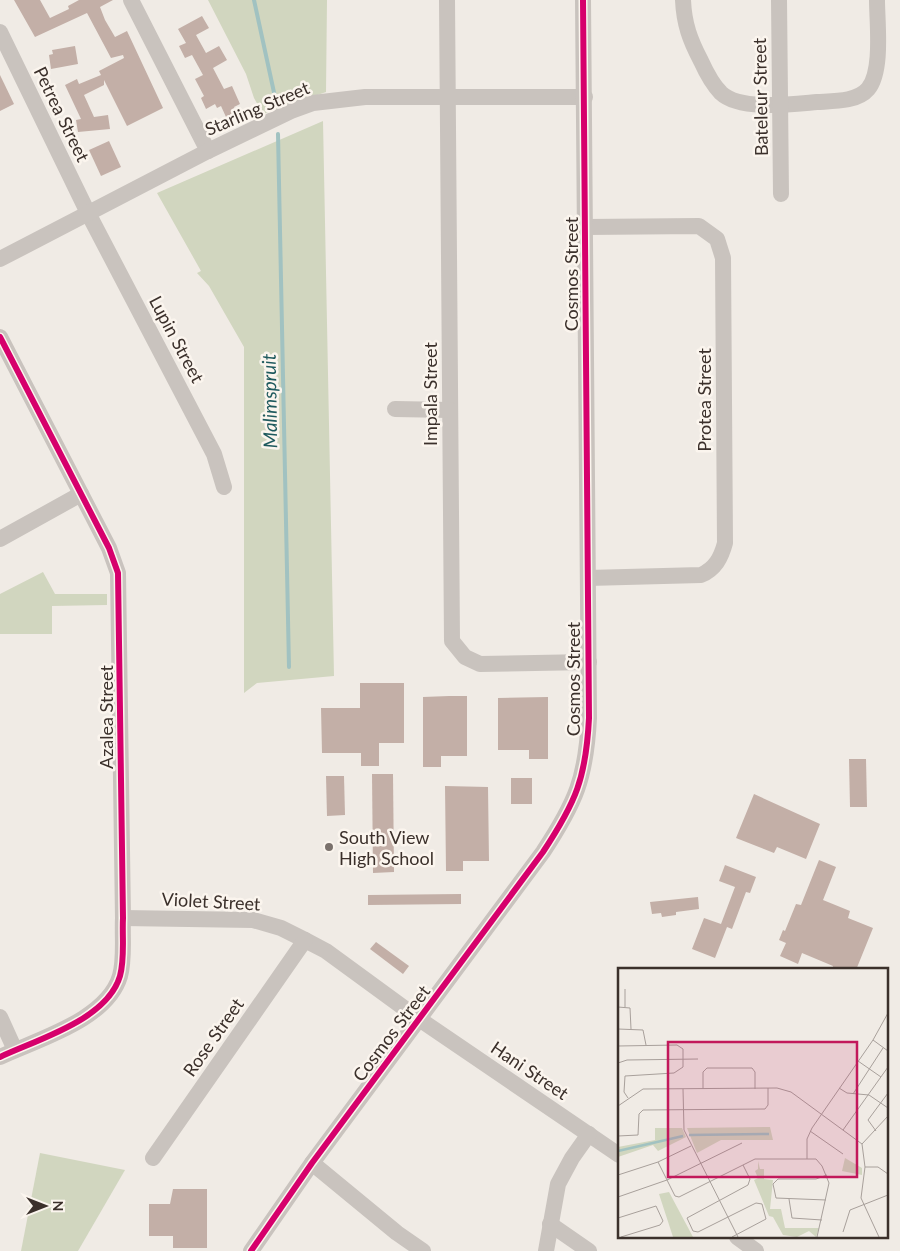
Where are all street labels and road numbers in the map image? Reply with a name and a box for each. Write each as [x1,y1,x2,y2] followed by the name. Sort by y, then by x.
[748,37,772,156] street label: Bateleur Street
[30,63,95,166] street label: Petrea Street
[201,76,313,140] street label: Starling Street
[560,216,582,331] street label: Cosmos Street
[145,292,209,387] street label: Lupin Street
[419,341,441,446] street label: Impala Street
[693,348,715,452] street label: Protea Street
[562,621,584,736] street label: Cosmos Street
[95,664,117,769] street label: Azalea Street
[161,887,261,915] street label: Violet Street
[348,980,435,1085] street label: Cosmos Street
[178,993,248,1080] street label: Rose Street
[487,1036,573,1104] street label: Hani Street

